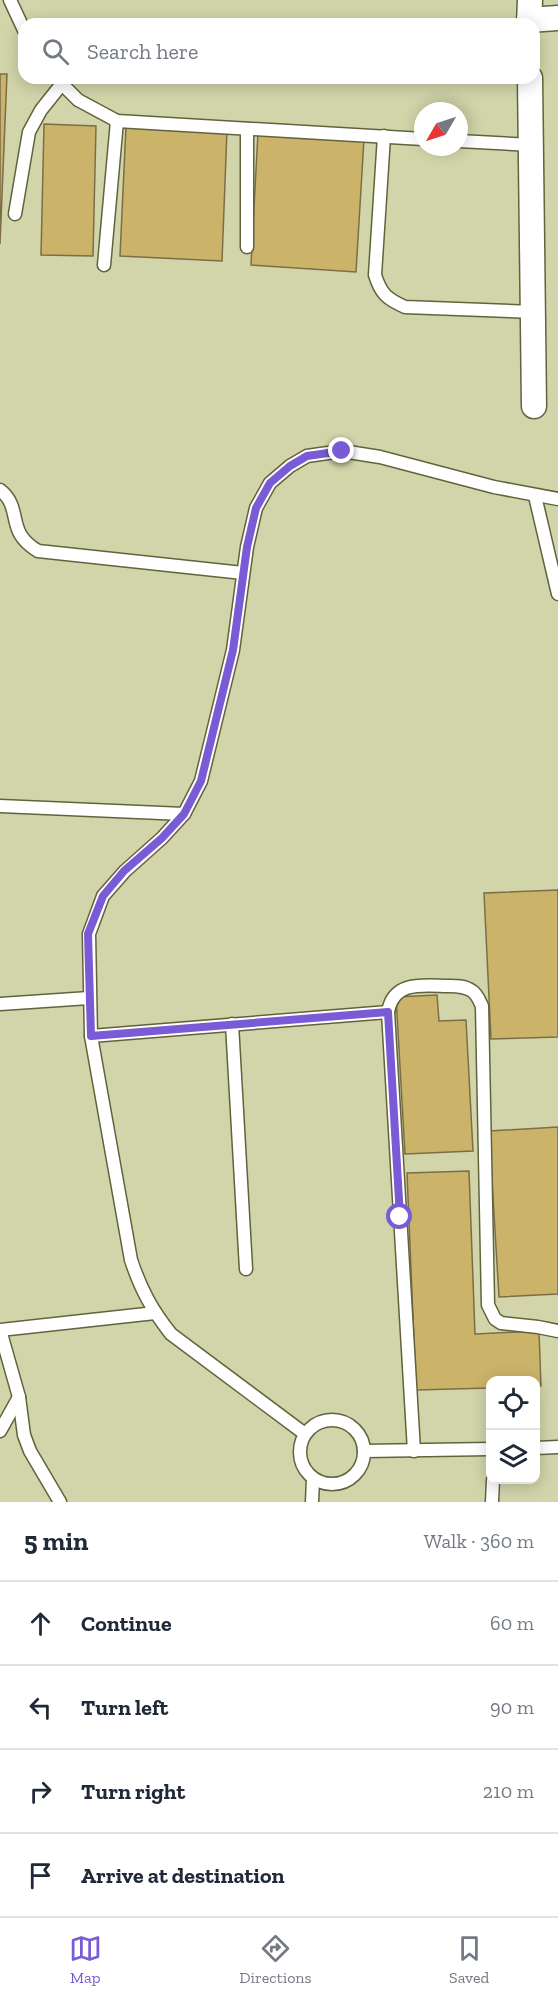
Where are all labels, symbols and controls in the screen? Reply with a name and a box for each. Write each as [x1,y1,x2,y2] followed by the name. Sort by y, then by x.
[18,18,540,84] search box
[39,35,72,68] icon: search
[87,38,198,65] text: Search here
[414,102,468,156] north arrow
[328,437,354,463] route end
[386,1203,412,1229] route start
[486,1376,540,1484] map controls
[486,1376,540,1430] button: locate
[486,1430,540,1484] button: layers
[24,1525,88,1557] text: 5 min
[424,1529,534,1553] text: Walk · 360 m
[24,1607,57,1640] icon: ahead
[81,1610,172,1637] text: Continue
[490,1611,534,1635] text: 60 m
[24,1691,57,1724] icon: left
[81,1694,168,1721] text: Turn left
[490,1695,534,1719] text: 90 m
[24,1775,57,1808] icon: right
[81,1778,185,1805] text: Turn right
[483,1779,534,1803] text: 210 m
[24,1859,57,1892] icon: arrive
[81,1862,284,1889] text: Arrive at destination
[69,1932,102,1987] tab: Map
[239,1932,312,1987] tab: Directions
[449,1932,489,1987] tab: Saved

